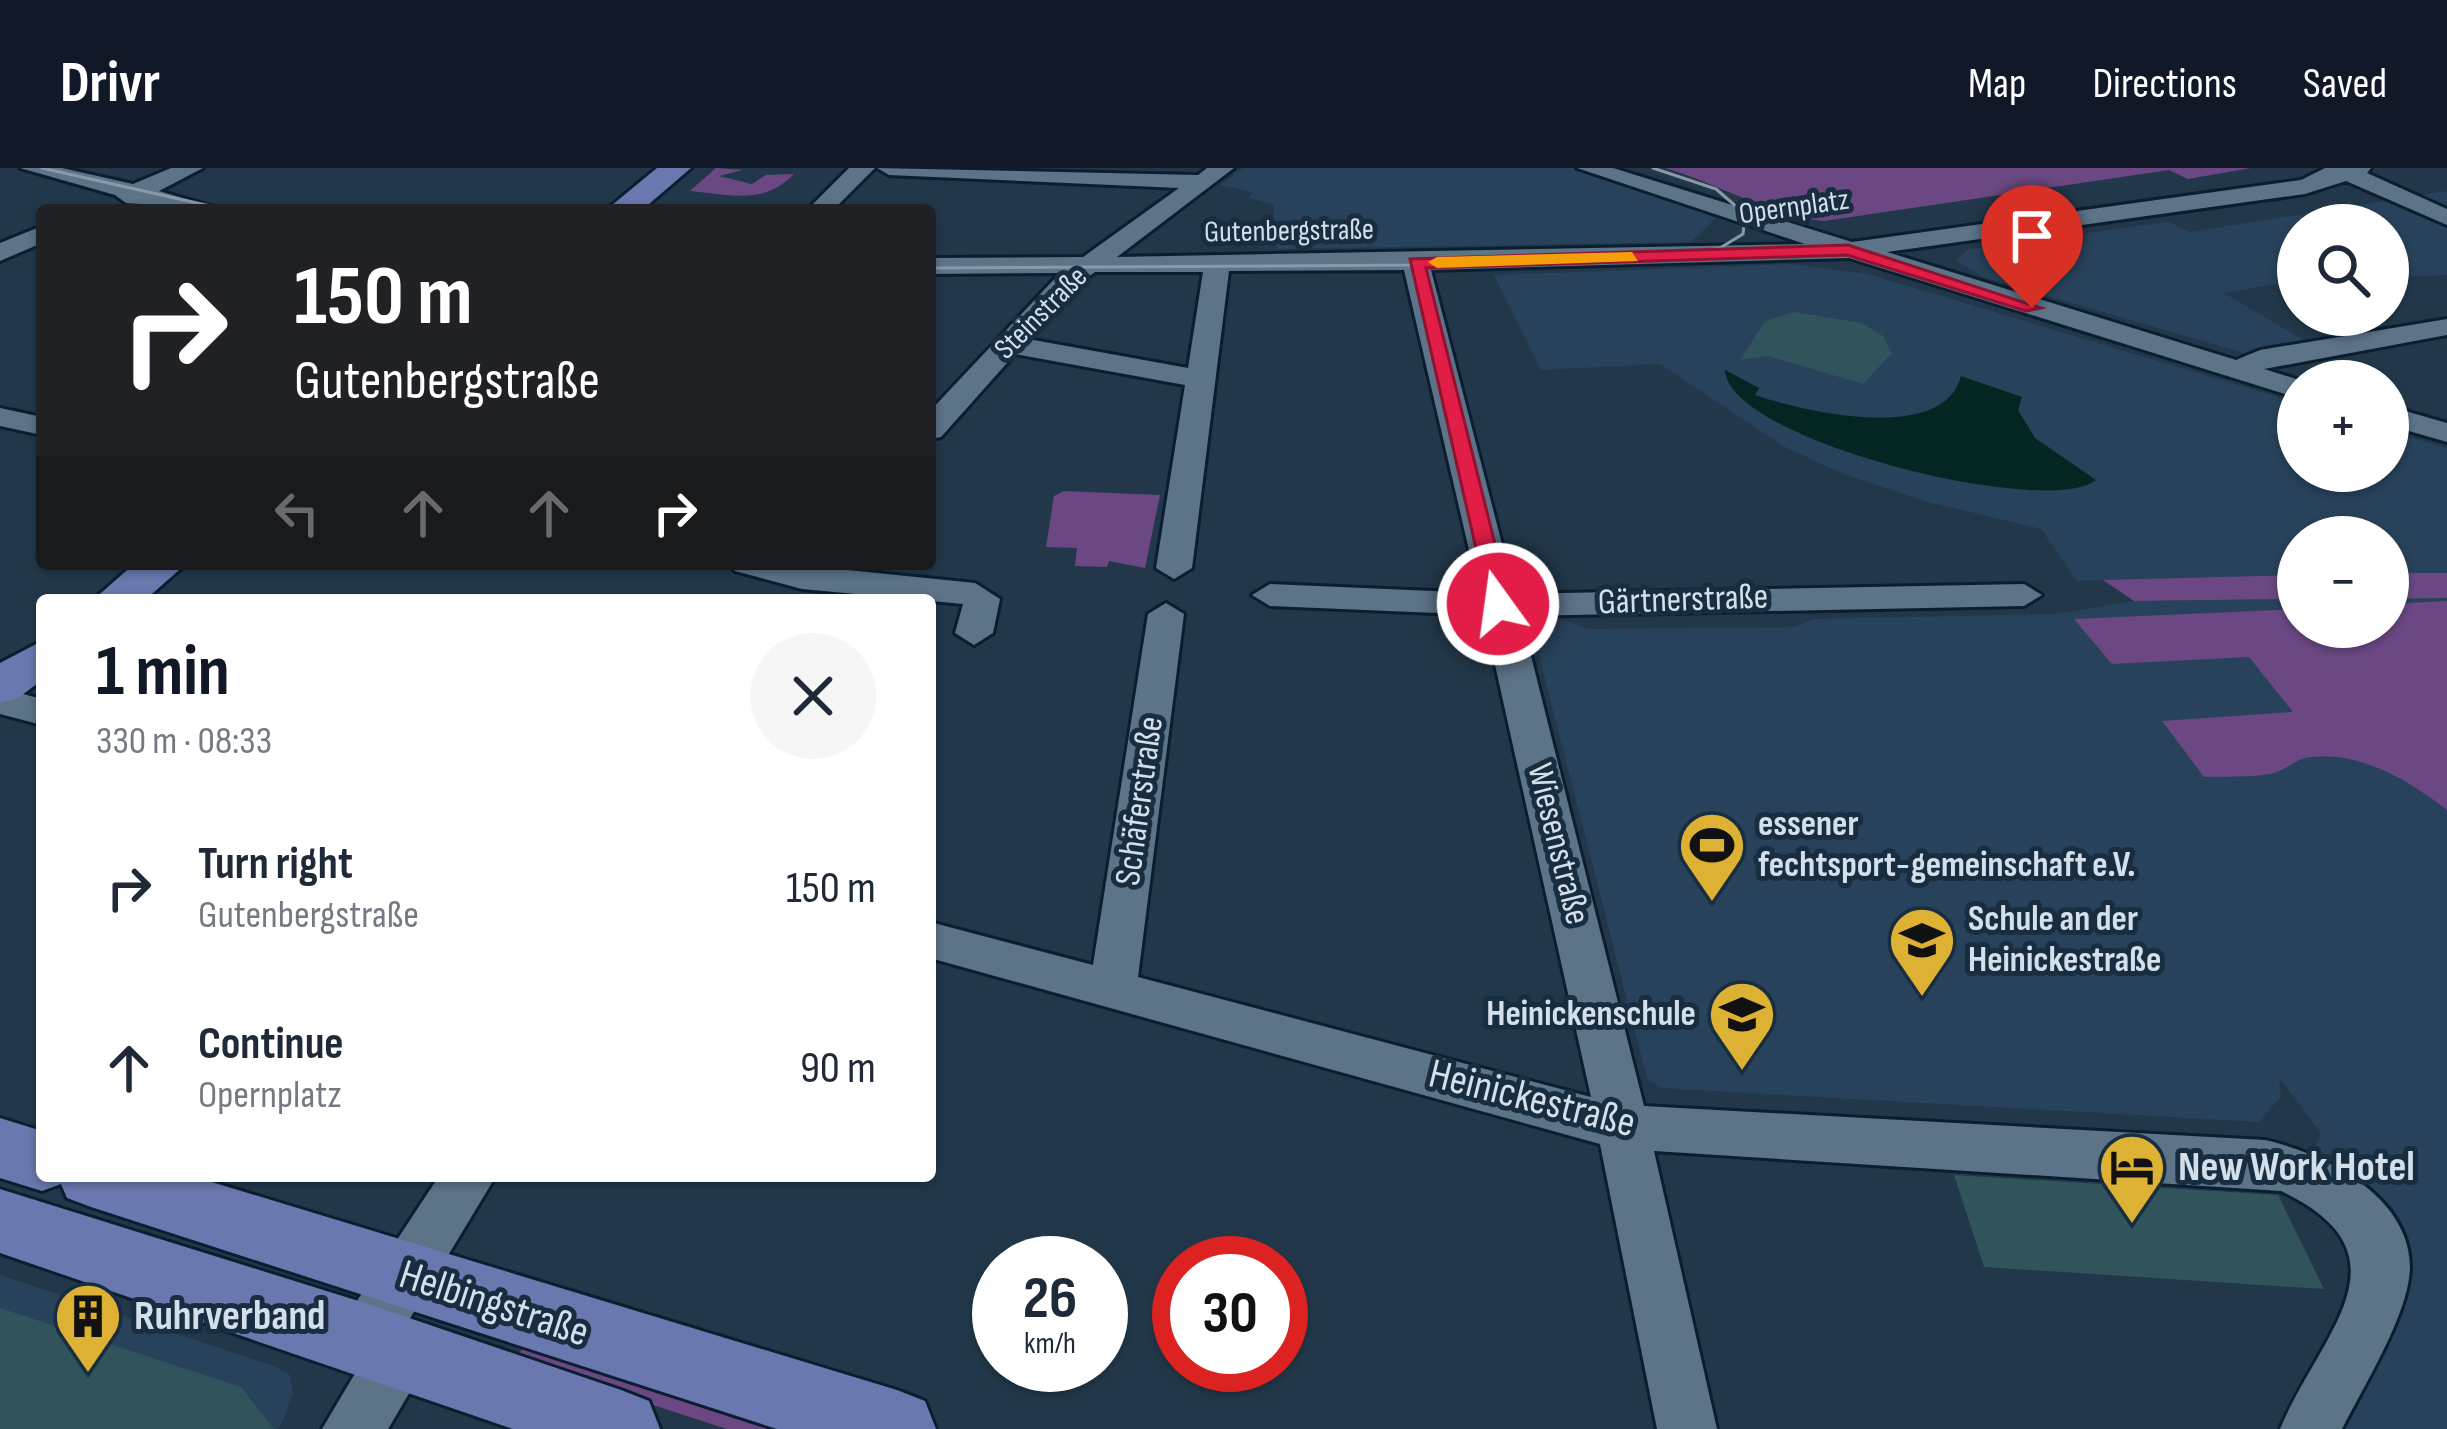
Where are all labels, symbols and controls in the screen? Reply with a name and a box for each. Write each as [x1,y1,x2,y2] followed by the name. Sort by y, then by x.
[60,50,160,118] text: Drivr
[1968,59,2026,110] text: Map
[2092,59,2237,110] text: Directions
[2303,59,2387,110] text: Saved
[1737,181,1851,233] street label: Opernplatz
[1981,185,2083,308] pin
[1999,203,2065,269] icon: arrive
[2277,204,2409,648] map controls
[2277,204,2409,336] button: search
[1204,212,1374,250] street label: Gutenbergstraße
[294,247,473,348] text: 150 m
[96,252,252,408] icon: right
[987,259,1095,367] street label: Steinstraße
[294,349,600,414] text: Gutenbergstraße
[2277,360,2409,492] button: +
[264,480,330,546] icon: left
[390,480,456,546] icon: ahead
[516,480,582,546] icon: ahead
[642,480,708,546] icon: right
[2277,516,2409,648] button: −
[1435,541,1561,667] position arrow
[1597,576,1769,624] street label: Gärtnerstraße
[96,629,230,716] text: 1 min
[750,633,876,759] button: close
[1107,714,1173,888] street label: Schäferstraße
[96,718,272,765] text: 330 m · 08:33
[1517,759,1599,929] street label: Wiesenstraße
[1758,803,2135,887] place label: essener fechtsport-gemeinschaft e.V.
[1677,810,1747,904] sports icon: essener fechtsport-gemeinschaft e.V.
[198,837,353,892] text: Turn right
[96,855,162,921] icon: right
[786,861,876,916] text: 150 m
[198,892,419,939] text: Gutenbergstraße
[1968,898,2161,982] place label: Schule an der Heinickestraße
[1887,905,1957,999] school or university icon: Schule an der Heinickestraße
[1707,979,1777,1073] school or university icon: Heinickenschule
[1486,993,1696,1036] place label: Heinickenschule
[198,1017,344,1072] text: Continue
[96,1035,162,1101] icon: ahead
[800,1041,876,1096] text: 90 m
[1424,1049,1640,1149] street label: Heinickestraße
[198,1072,342,1119] text: Opernplatz
[2097,1132,2167,1226] hotel icon: New Work Hotel
[2178,1142,2415,1193] place label: New Work Hotel
[1152,1236,1308,1392] speed limit sign: 30
[393,1249,595,1359] street label: Helbingstraße
[1023,1263,1077,1335] text: 26
[53,1281,123,1375] building icon: Ruhrverband
[134,1291,325,1342] place label: Ruhrverband
[1024,1326,1076,1362] text: km/h

